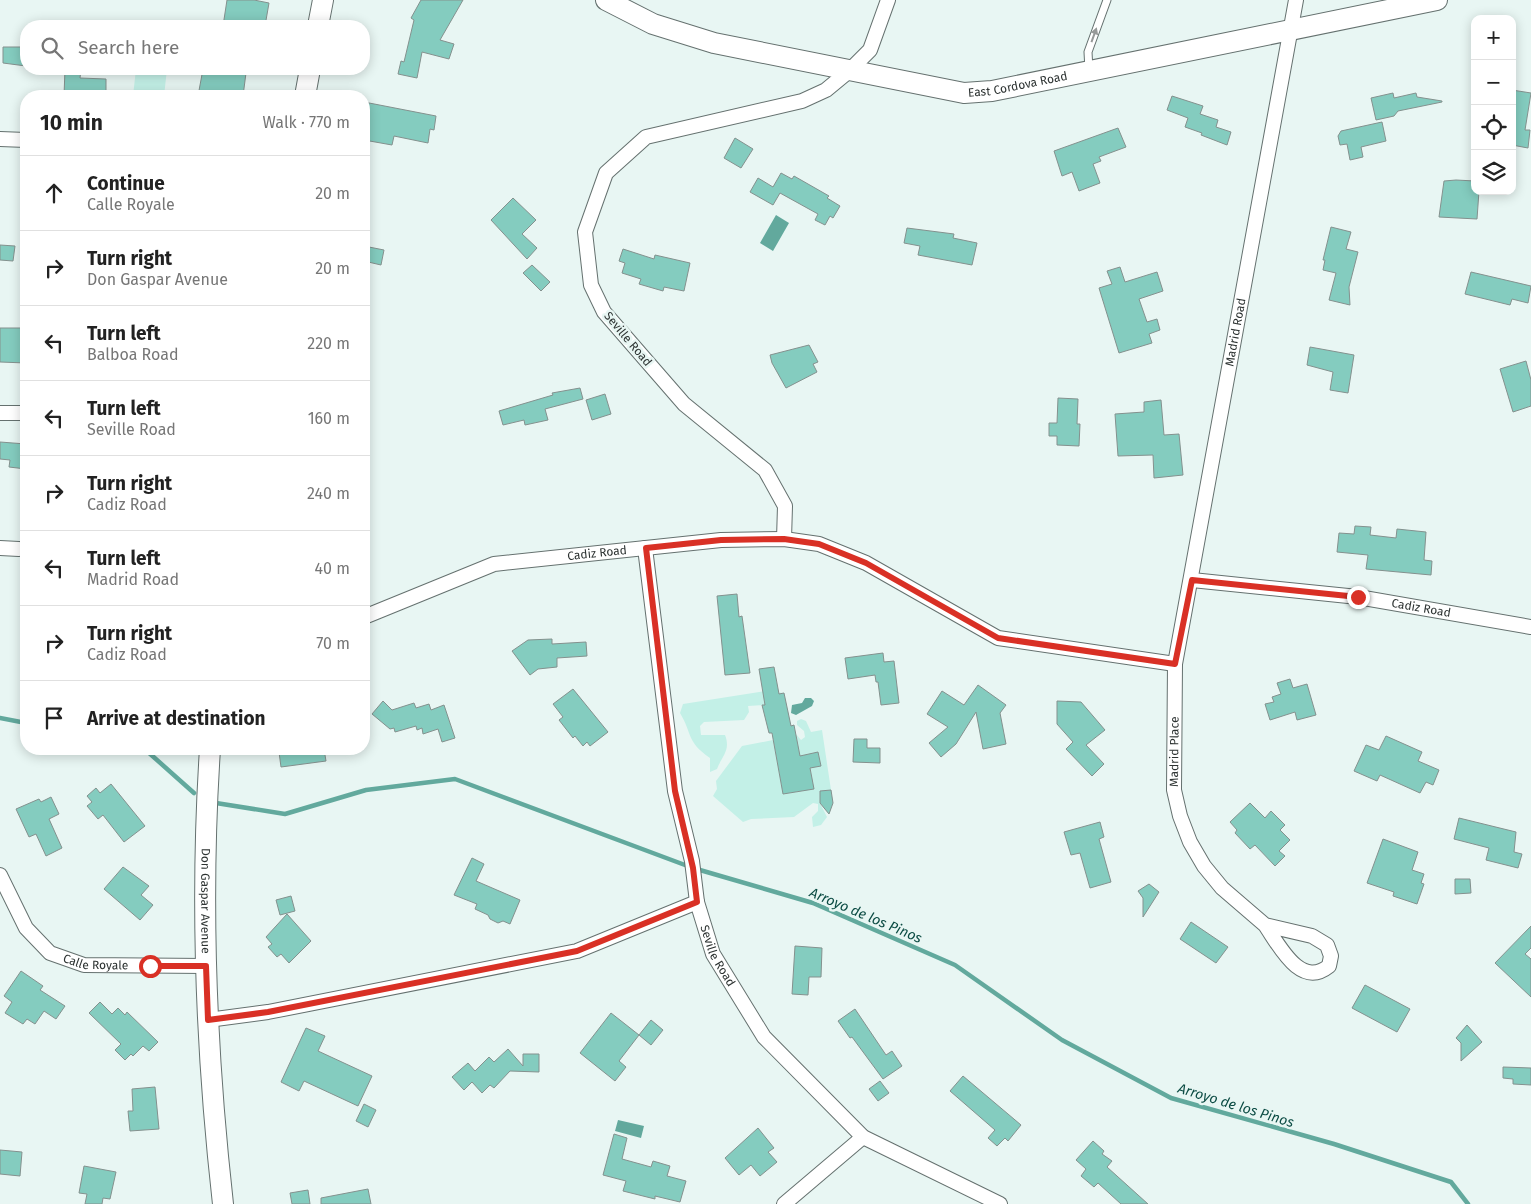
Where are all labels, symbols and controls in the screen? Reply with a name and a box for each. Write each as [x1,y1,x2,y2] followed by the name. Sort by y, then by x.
[1471,15,1516,195] map controls
[1471,15,1516,60] button: +
[20,20,370,75] search box
[1090,27,1098,42] one-way arrow
[38,34,66,62] icon: search
[78,36,179,59] text: Search here
[1471,60,1516,105] button: −
[967,69,1069,100] street label: East Cordova Road
[1471,105,1516,150] button: locate
[40,110,103,136] text: 10 min
[263,113,350,132] text: Walk · 770 m
[1471,150,1516,195] button: layers
[87,172,165,195] text: Continue
[40,179,68,207] icon: ahead
[315,184,350,203] text: 20 m
[87,195,175,214] text: Calle Royale
[87,247,172,270] text: Turn right
[40,254,68,282] icon: right
[315,259,350,278] text: 20 m
[87,270,228,289] text: Don Gaspar Avenue
[1222,297,1249,367] street label: Madrid Road
[601,309,655,369] street label: Seville Road
[87,322,161,345] text: Turn left
[40,329,68,357] icon: left
[307,334,350,353] text: 220 m
[87,345,179,364] text: Balboa Road
[87,397,161,420] text: Turn left
[40,404,68,432] icon: left
[308,409,350,428] text: 160 m
[87,420,176,439] text: Seville Road
[87,472,172,495] text: Turn right
[40,479,68,507] icon: right
[307,484,350,503] text: 240 m
[87,495,167,514] text: Cadiz Road
[567,543,628,563] street label: Cadiz Road
[87,547,161,570] text: Turn left
[40,554,68,582] icon: left
[315,559,350,578] text: 40 m
[87,570,179,589] text: Madrid Road
[1347,586,1370,609] route end
[1391,596,1452,620] street label: Cadiz Road
[87,622,172,645] text: Turn right
[40,629,68,657] icon: right
[316,634,350,653] text: 70 m
[87,645,167,664] text: Cadiz Road
[40,704,68,732] icon: arrive
[87,707,266,730] text: Arrive at destination
[1167,716,1182,787] street label: Madrid Place
[198,848,213,954] street label: Don Gaspar Avenue
[806,884,925,947] water label: Arroyo de los Pinos
[697,923,738,989] street label: Seville Road
[61,951,128,972] street label: Calle Royale
[139,955,162,978] route start
[1175,1079,1296,1131] water label: Arroyo de los Pinos

